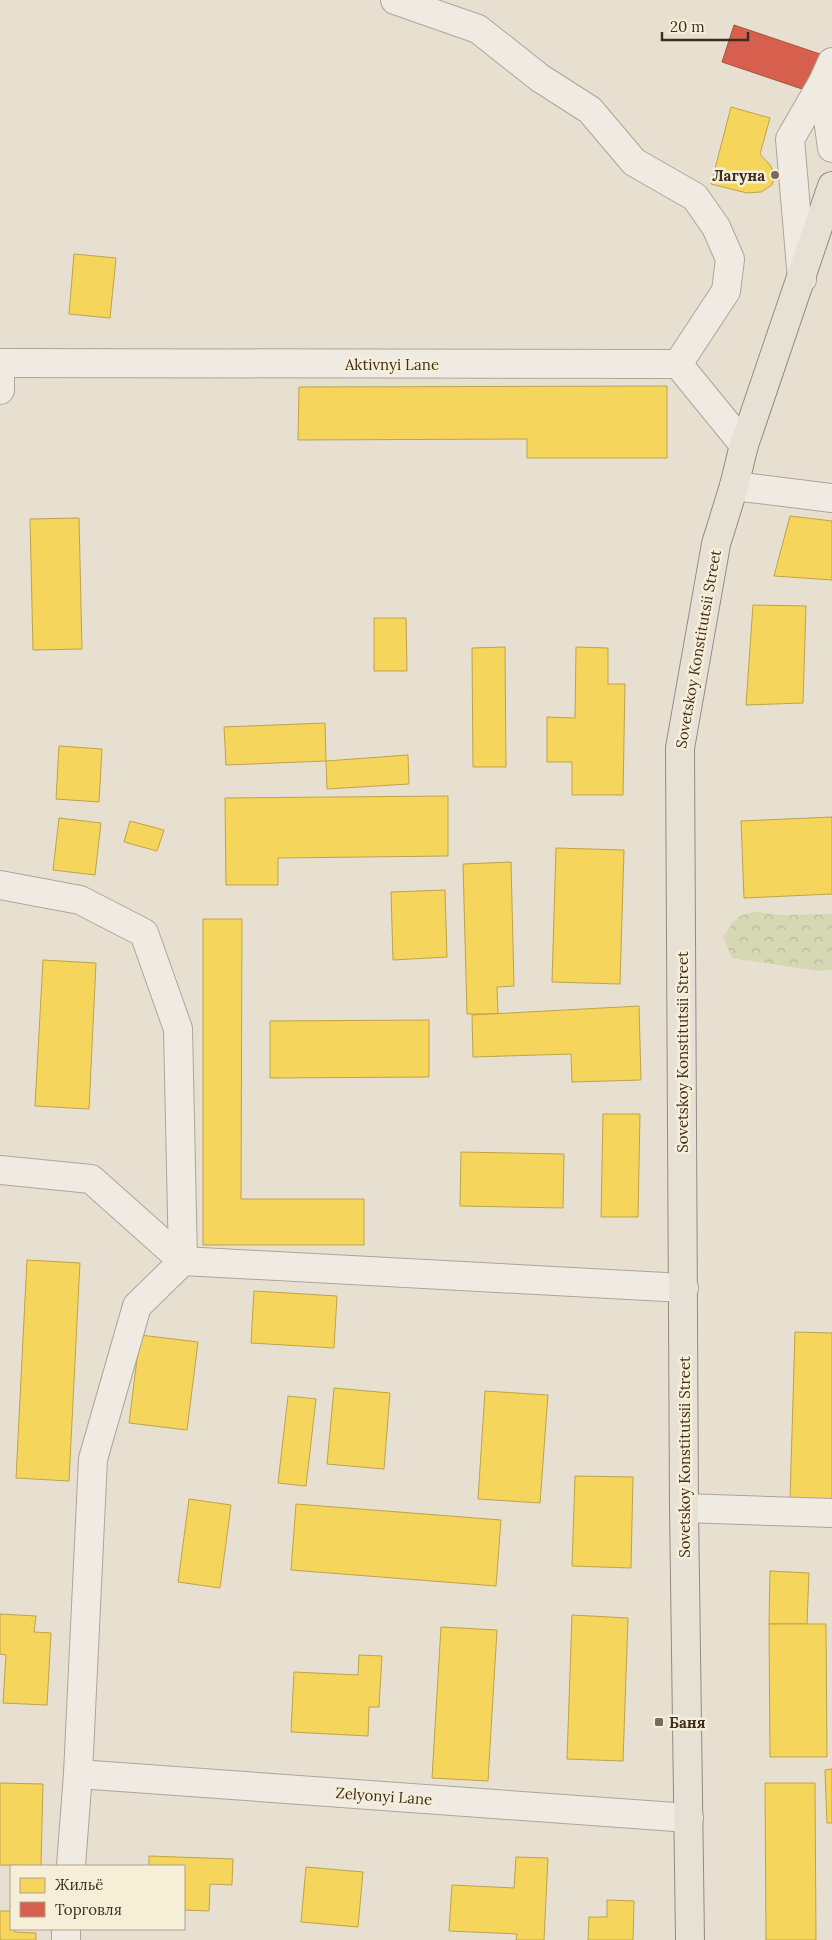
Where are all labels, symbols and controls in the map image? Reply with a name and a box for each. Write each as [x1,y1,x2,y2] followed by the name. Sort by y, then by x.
[662,10,748,42] scale bar
[670,17,705,36] text: 20 m
[712,166,765,185] place label: Лагуна
[769,169,781,181] marker: Лагуна
[344,355,439,374] street label: Aktivnyi Lane
[671,548,725,750] street label: Sovetskoy Konstitutsii Street
[673,951,692,1153] street label: Sovetskoy Konstitutsii Street
[675,1356,694,1558] street label: Sovetskoy Konstitutsii Street
[669,1713,706,1732] place label: Баня
[653,1716,665,1728] marker: Баня
[335,1783,433,1809] street label: Zelyonyi Lane
[10,1865,185,1930] legend
[55,1875,103,1894] text: Жильё
[55,1900,122,1919] text: Торговля

